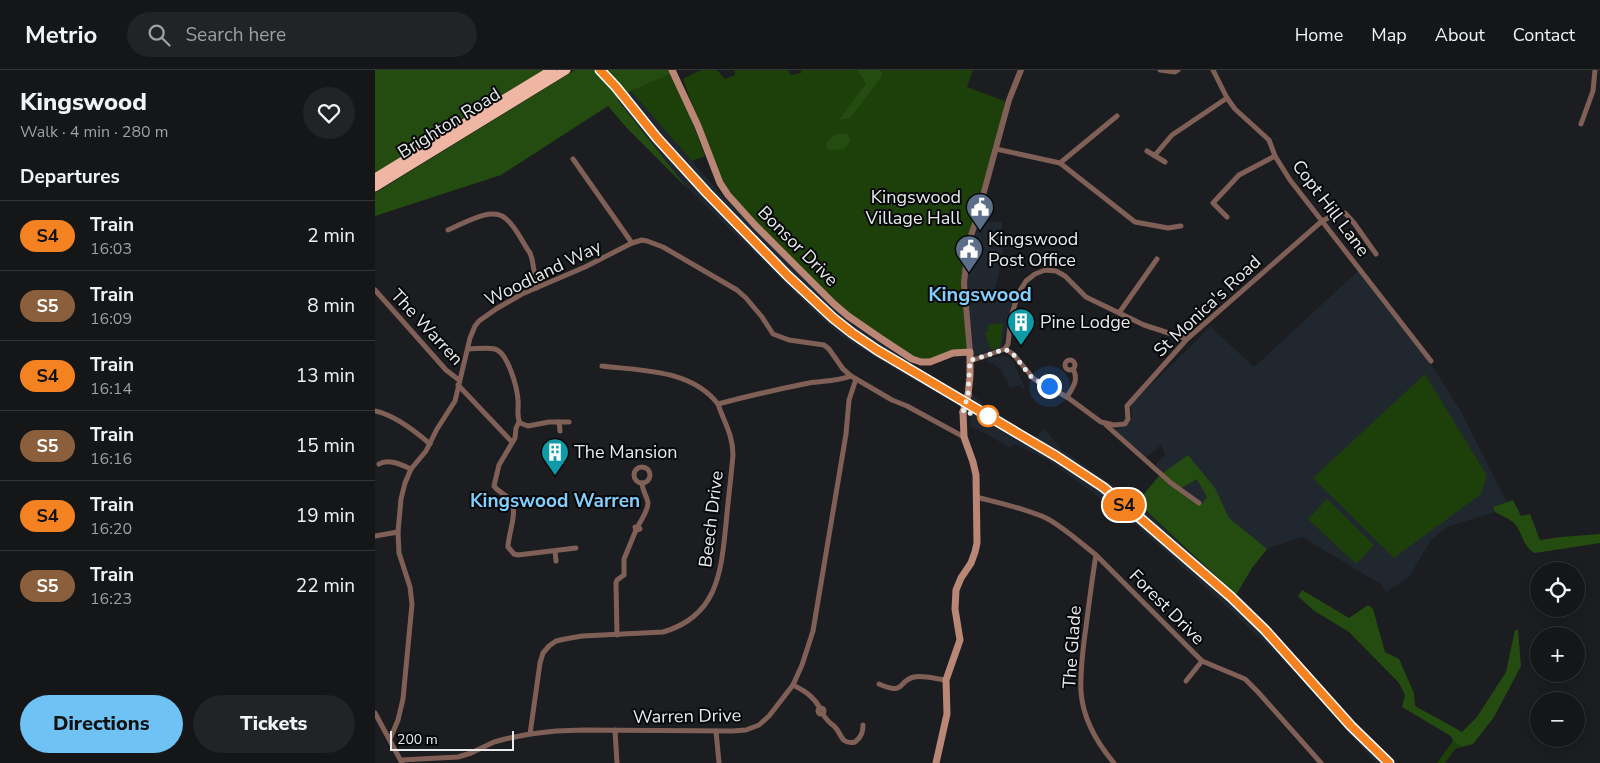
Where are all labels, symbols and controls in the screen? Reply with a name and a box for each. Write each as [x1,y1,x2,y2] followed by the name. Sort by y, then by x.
[127,12,477,57] search box
[25,19,97,51] text: Metrio
[145,21,173,49] icon: search
[185,22,286,48] text: Search here
[1295,23,1343,47] text: Home
[1371,23,1407,47] text: Map
[1435,23,1485,47] text: About
[1513,23,1575,47] text: Contact
[393,82,505,164] street label: Brighton Road
[20,86,147,118] text: Kingswood
[303,87,355,139] button: heart
[20,121,168,143] text: Walk · 4 min · 280 m
[1287,155,1375,261] street label: Copt Hill Lane
[20,164,120,190] text: Departures
[865,185,962,230] place label: Kingswood Village Hall
[965,192,995,231] public building icon: Kingswood Village Hall
[752,200,844,292] street label: Bonsor Drive
[90,212,134,238] text: Train
[307,223,355,249] text: 2 min
[36,224,59,248] text: S4
[988,227,1078,272] place label: Kingswood Post Office
[481,234,606,312] street label: Woodland Way
[954,234,984,273] public building icon: Kingswood Post Office
[90,238,132,260] text: 16:03
[1148,250,1266,362] street label: St Monica's Road
[928,281,1032,308] district label: Kingswood
[90,282,134,308] text: Train
[385,284,469,370] street label: The Warren
[307,293,355,319] text: 8 min
[36,294,59,318] text: S5
[1006,307,1036,346] building icon: Pine Lodge
[90,308,132,330] text: 16:09
[1040,310,1130,334] place label: Pine Lodge
[90,352,134,378] text: Train
[296,363,355,389] text: 13 min
[36,364,59,388] text: S4
[1037,374,1062,399] your location
[90,378,132,400] text: 16:14
[977,405,999,427] unlabelled marker
[90,422,134,448] text: Train
[296,433,355,459] text: 15 min
[36,434,59,458] text: S5
[540,437,570,476] building icon: The Mansion
[574,440,677,464] place label: The Mansion
[90,448,132,470] text: 16:16
[693,469,729,569] street label: Beech Drive
[470,488,640,514] district label: Kingswood Warren
[1101,489,1147,521] line badge: S4
[90,492,134,518] text: Train
[1113,493,1135,517] text: S4
[296,503,355,529] text: 19 min
[36,504,59,528] text: S4
[90,518,132,540] text: 16:20
[90,562,134,588] text: Train
[1530,562,1585,747] map controls
[1530,562,1585,617] button: locate
[1124,564,1210,650] street label: Forest Drive
[296,573,355,599] text: 22 min
[36,574,59,598] text: S5
[90,588,132,610] text: 16:23
[1057,605,1087,689] street label: The Glade
[1530,627,1585,682] button: +
[1530,692,1585,747] button: −
[20,695,183,753] button: Directions
[193,695,355,753] button: Tickets
[633,703,741,729] street label: Warren Drive
[390,728,514,751] scale bar
[397,730,438,749] text: 200 m

